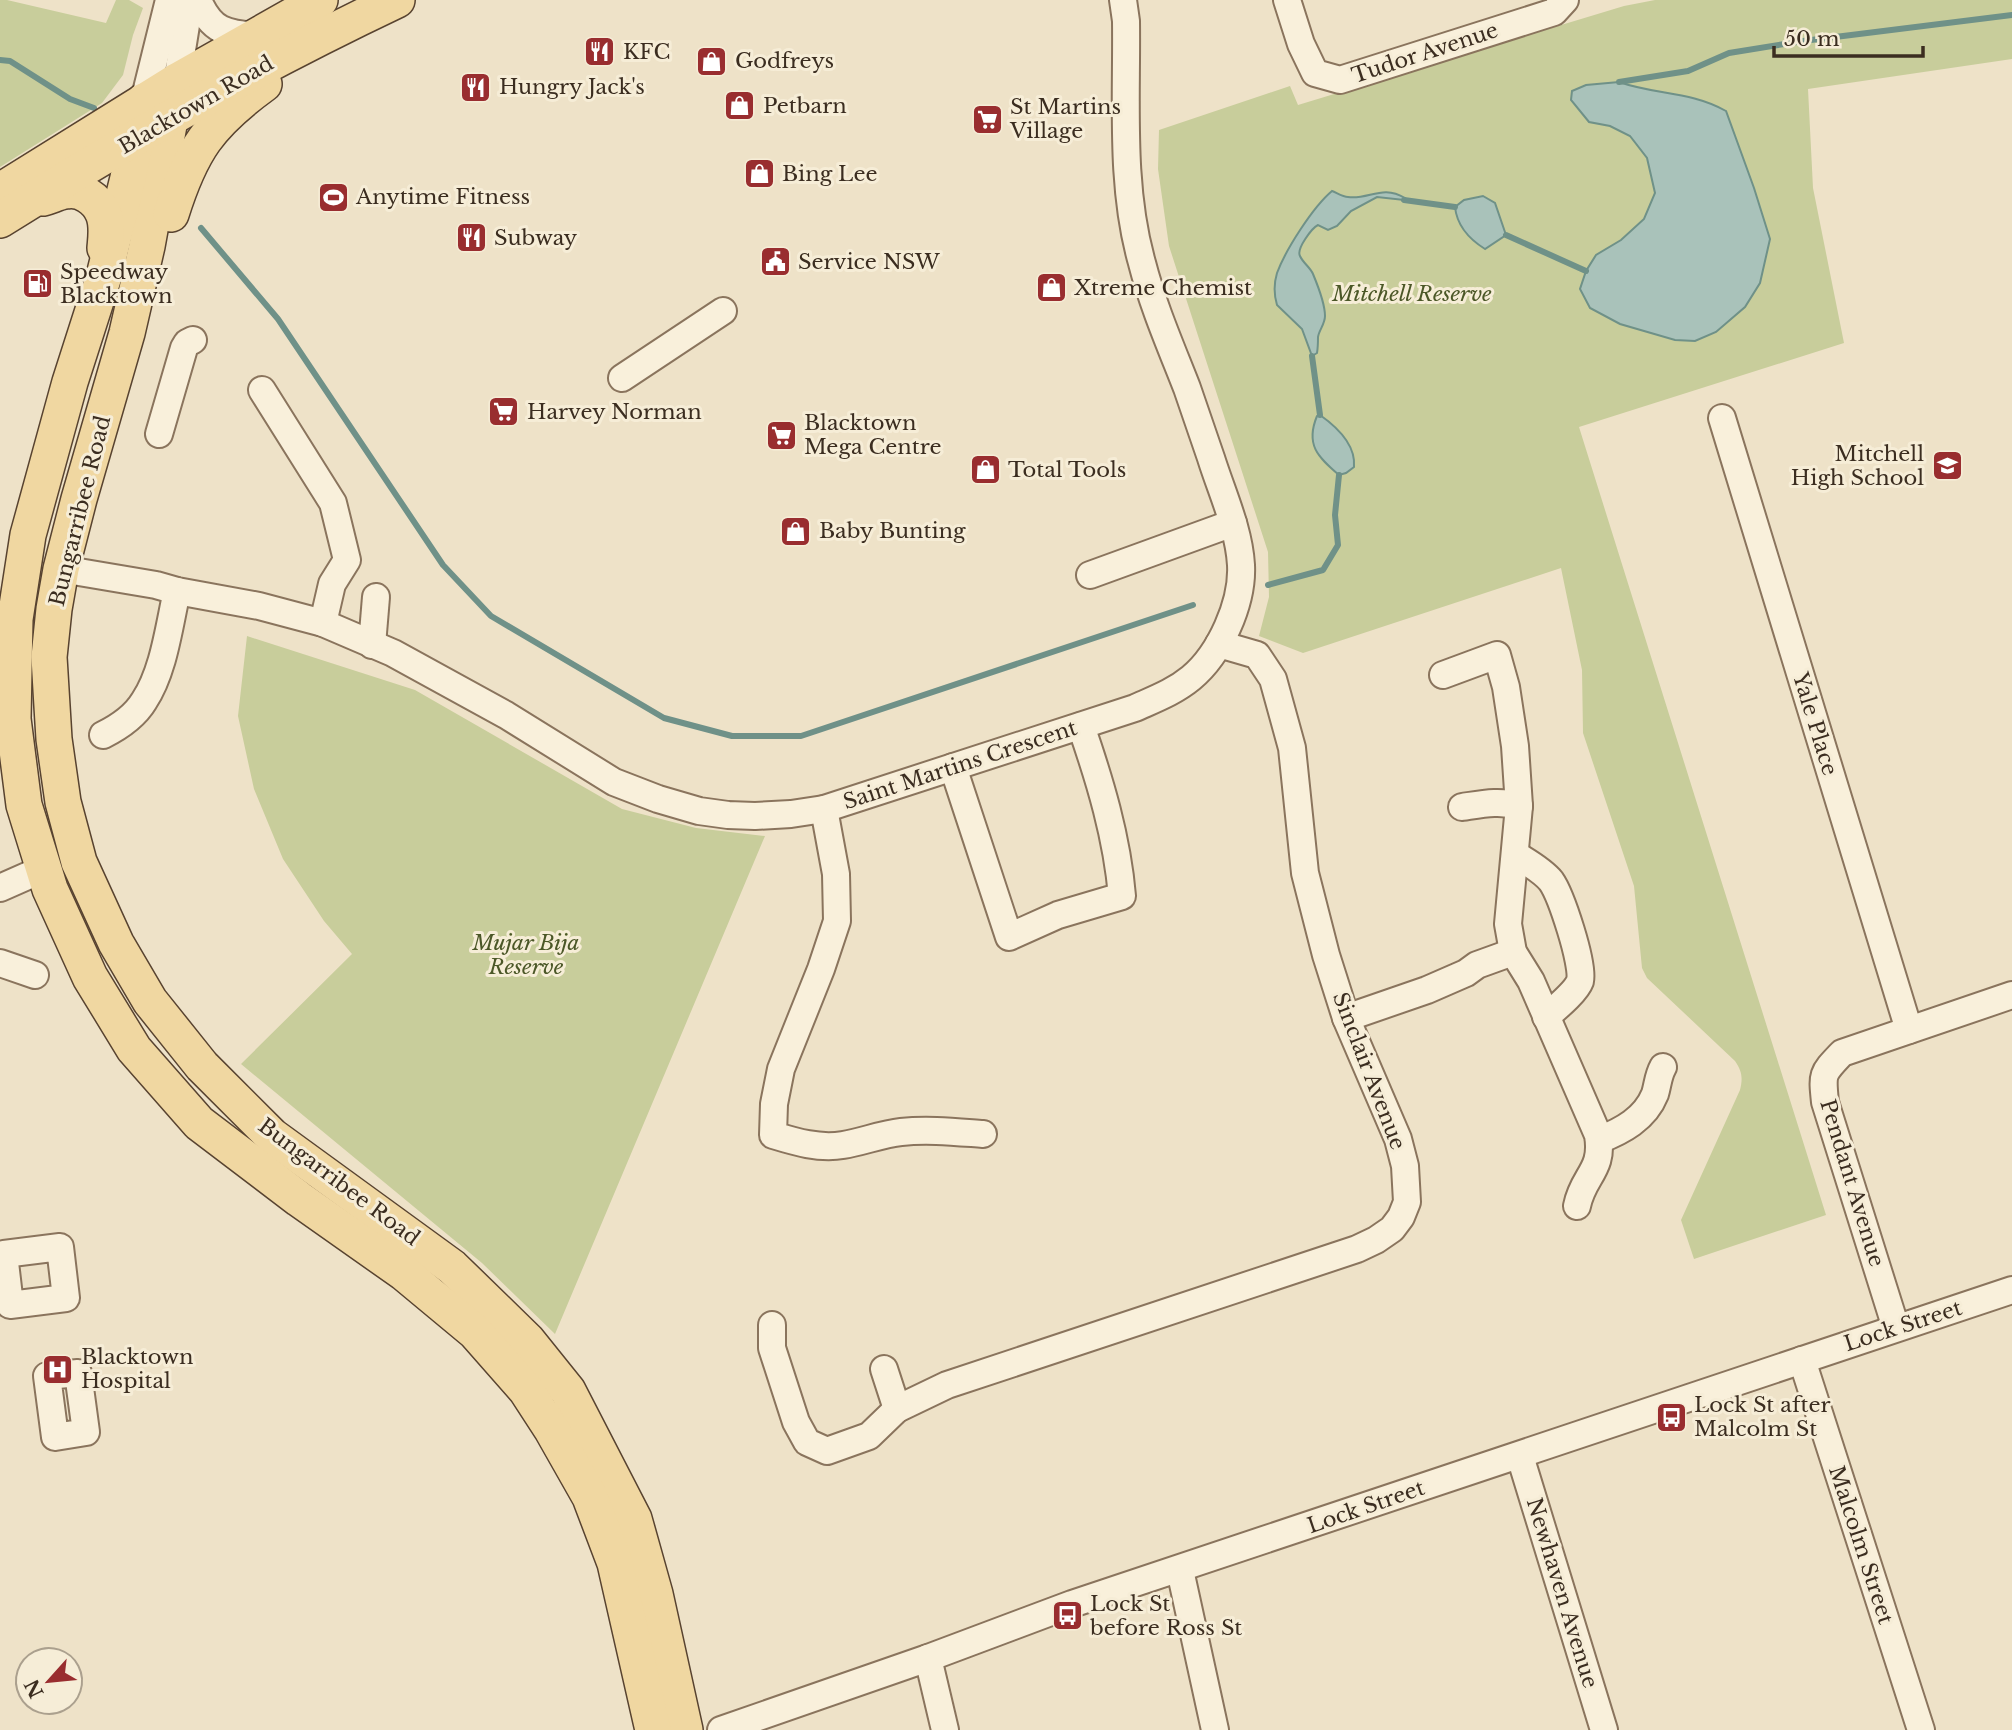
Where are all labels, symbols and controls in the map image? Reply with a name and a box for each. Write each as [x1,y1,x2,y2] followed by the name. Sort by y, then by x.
[1774,14,1923,58] scale bar
[1349,17,1501,89] street label: Tudor Avenue
[1784,26,1840,52] text: 50 m
[583,35,617,69] restaurant icon: KFC
[623,39,670,65] place label: KFC
[695,44,729,78] shop icon: Godfreys
[735,48,834,74] place label: Godfreys
[114,50,278,160] street label: Blacktown Road
[459,70,493,104] restaurant icon: Hungry Jack's
[499,74,645,100] place label: Hungry Jack's
[723,89,757,123] shop icon: Petbarn
[763,93,847,119] place label: Petbarn
[1009,94,1121,144] place label: St Martins Village
[970,102,1004,136] supermarket icon: St Martins Village
[742,157,776,191] shop icon: Bing Lee
[782,161,877,187] place label: Bing Lee
[316,180,350,214] sports icon: Anytime Fitness
[355,184,530,210] place label: Anytime Fitness
[454,221,488,255] restaurant icon: Subway
[494,225,578,251] place label: Subway
[758,245,792,279] public building icon: Service NSW
[798,249,940,275] place label: Service NSW
[60,259,172,309] place label: Speedway Blacktown
[20,267,54,301] fuel station icon: Speedway Blacktown
[1034,271,1068,305] shop icon: Xtreme Chemist
[1074,275,1252,301] place label: Xtreme Chemist
[1331,281,1492,307] park label: Mitchell Reserve
[487,395,521,429] supermarket icon: Harvey Norman
[527,399,702,425] place label: Harvey Norman
[804,410,942,460] place label: Blacktown Mega Centre
[44,413,116,609] street label: Bungarribee Road
[764,418,798,452] supermarket icon: Blacktown Mega Centre
[1791,441,1924,491] place label: Mitchell High School
[1930,449,1964,483] school or university icon: Mitchell High School
[968,453,1002,487] shop icon: Total Tools
[1008,457,1126,483] place label: Total Tools
[779,514,813,548] shop icon: Baby Bunting
[819,518,966,544] place label: Baby Bunting
[1787,669,1843,779] street label: Yale Place
[840,715,1080,815] street label: Saint Martins Crescent
[472,930,579,980] park label: Mujar Bija Reserve
[1327,989,1411,1153] street label: Sinclair Avenue
[1814,1096,1890,1270] street label: Pendant Avenue
[253,1113,425,1251] street label: Bungarribee Road
[1841,1295,1965,1357] street label: Lock Street
[81,1344,193,1394] place label: Blacktown Hospital
[41,1352,75,1386] hospital icon: Blacktown Hospital
[1694,1392,1831,1442] place label: Lock St after Malcolm St
[1654,1400,1688,1434] bus stop icon: Lock St after Malcolm St
[1823,1463,1899,1627] street label: Malcolm Street
[1304,1475,1428,1539] street label: Lock Street
[1521,1495,1603,1691] street label: Newhaven Avenue
[1089,1591,1242,1641] place label: Lock St before Ross St
[1050,1599,1084,1633] bus stop icon: Lock St before Ross St
[14,1646,84,1716] north arrow
[20,1675,49,1702] text: N

